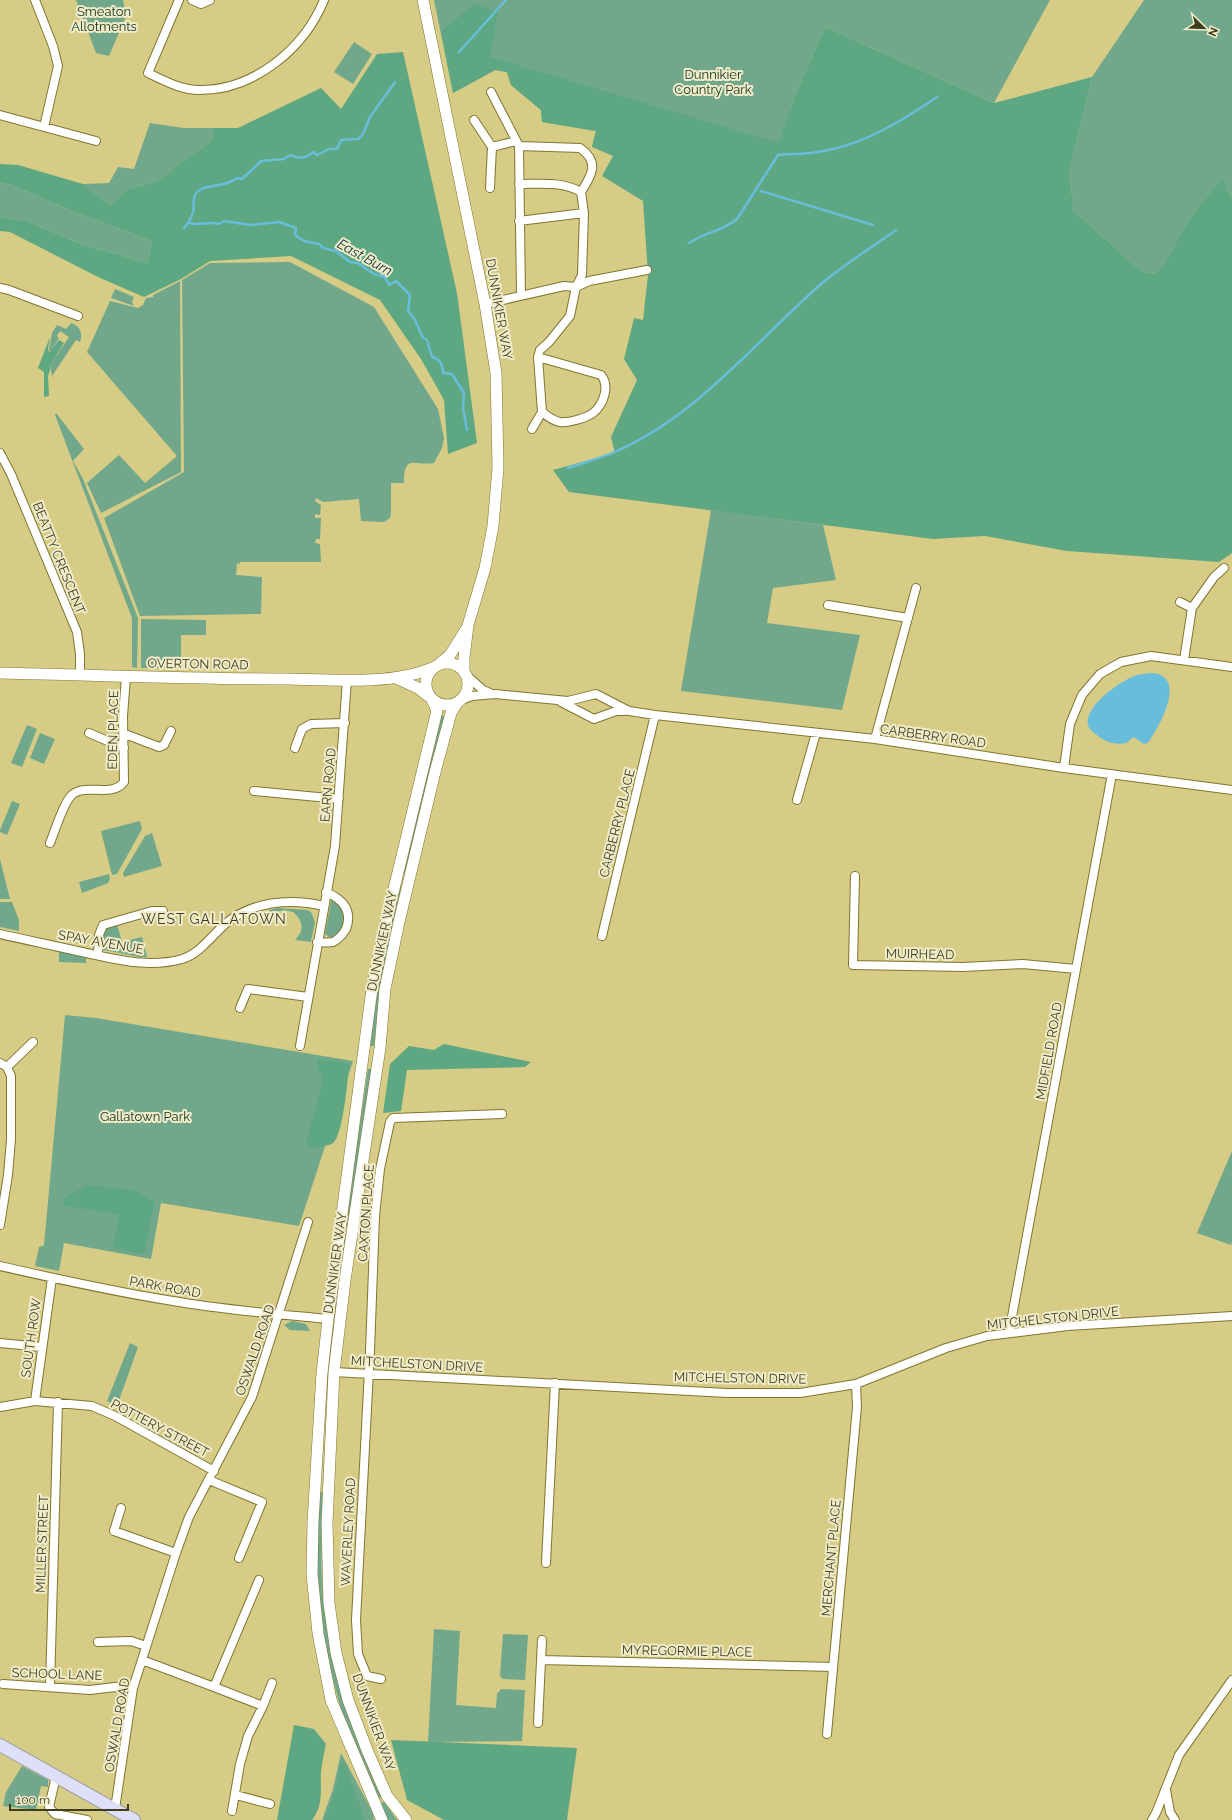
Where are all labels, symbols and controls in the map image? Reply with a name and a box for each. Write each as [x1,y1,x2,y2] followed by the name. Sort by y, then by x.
[71,4,137,34] park label: Smeaton Allotments
[1184,8,1224,48] north arrow
[1205,25,1220,38] text: N
[674,67,752,97] park label: Dunnikier Country Park
[335,235,395,279] water label: East Burn
[483,257,515,361] street label: DUNNIKIER WAY
[30,500,88,616] street label: BEATTY CRESCENT
[147,656,249,672] street label: OVERTON ROAD
[105,690,121,770] street label: EDEN PLACE
[879,721,987,751] street label: CARBERRY ROAD
[317,747,339,823] street label: EARN ROAD
[596,767,638,879] street label: CARBERRY PLACE
[364,889,400,993] street label: DUNNIKIER WAY
[141,911,287,927] district label: WEST GALLATOWN
[57,927,145,957] street label: SPAY AVENUE
[886,946,954,962] street label: MUIRHEAD
[1033,1001,1065,1101] street label: MIDFIELD ROAD
[100,1109,190,1124] park label: Gallatown Park
[355,1164,377,1262] street label: CAXTON PLACE
[320,1211,350,1315] street label: DUNNIKIER WAY
[128,1273,202,1301] street label: PARK ROAD
[18,1297,44,1379] street label: SOUTH ROW
[232,1303,278,1397] street label: OSWALD ROAD
[986,1304,1120,1332] street label: MITCHELSTON DRIVE
[350,1353,484,1375] street label: MITCHELSTON DRIVE
[674,1369,807,1387] street label: MITCHELSTON DRIVE
[108,1396,212,1460] street label: POTTERY STREET
[338,1477,358,1587] street label: WAVERLEY ROAD
[33,1495,51,1593] street label: MILLER STREET
[818,1499,844,1617] street label: MERCHANT PLACE
[622,1642,752,1660] street label: MYREGORMIE PLACE
[11,1665,103,1683] street label: SCHOOL LANE
[349,1671,399,1773] street label: DUNNIKIER WAY
[101,1677,133,1773] street label: OSWALD ROAD
[10,1786,128,1812] scale bar
[16,1793,50,1807] text: 100 m

